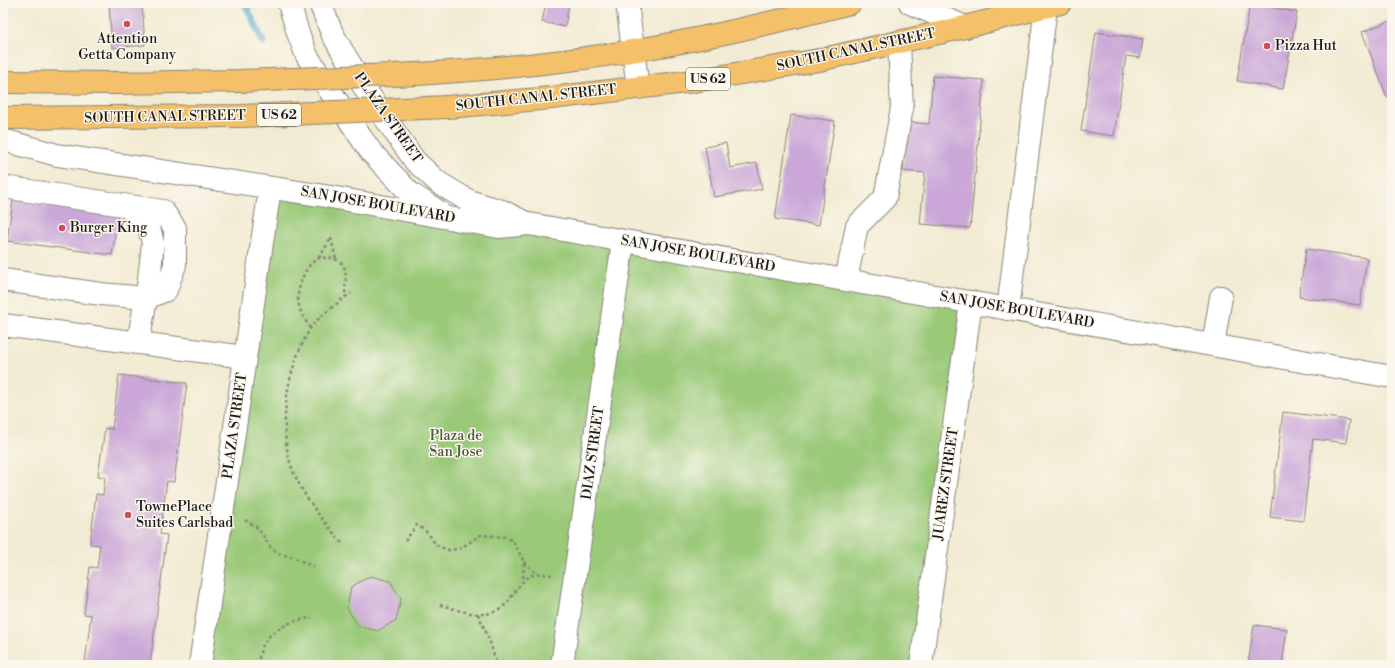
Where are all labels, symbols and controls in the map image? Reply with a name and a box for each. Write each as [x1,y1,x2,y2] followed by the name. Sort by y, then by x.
[122,19,132,29] marker: Attention Getta Company
[775,24,937,76] street label: SOUTH CANAL STREET
[78,30,176,64] place label: Attention Getta Company
[1275,37,1337,55] place label: Pizza Hut
[1262,41,1272,51] marker: Pizza Hut
[686,68,730,90] road number: US 62
[350,69,426,167] street label: PLAZA STREET
[455,81,617,115] street label: SOUTH CANAL STREET
[257,104,301,126] road number: US 62
[84,107,246,127] street label: SOUTH CANAL STREET
[299,183,457,227] street label: SAN JOSE BOULEVARD
[69,219,148,237] place label: Burger King
[57,223,67,233] marker: Burger King
[619,232,777,276] street label: SAN JOSE BOULEVARD
[938,288,1096,332] street label: SAN JOSE BOULEVARD
[219,372,251,480] street label: PLAZA STREET
[578,405,608,501] street label: DIAZ STREET
[929,426,963,543] street label: JUAREZ STREET
[429,427,483,461] park label: Plaza de San Jose
[136,498,233,532] place label: TownePlace Suites Carlsbad
[123,510,133,520] marker: TownePlace Suites Carlsbad

